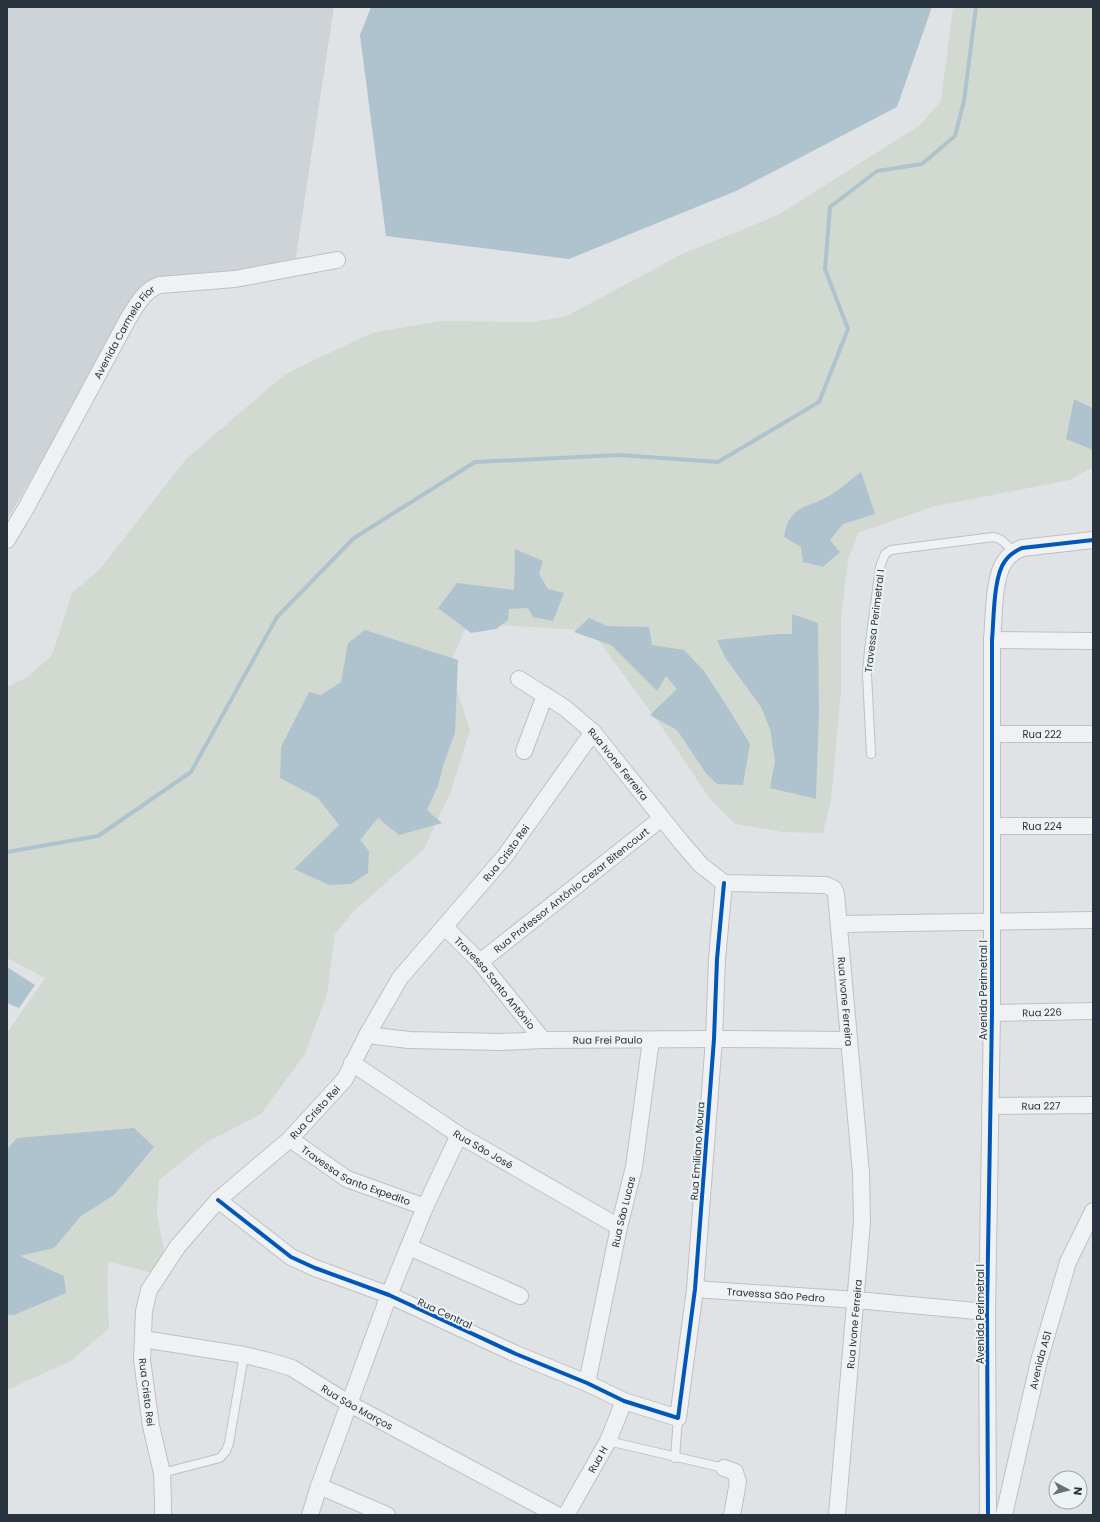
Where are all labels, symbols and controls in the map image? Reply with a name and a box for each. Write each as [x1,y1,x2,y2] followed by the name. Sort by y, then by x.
[90,282,158,382] street label: Avenida Carmelo Fior
[861,569,888,674] street label: Travessa Perimetral I
[585,724,652,804] street label: Rua Ivone Ferreira
[1022,727,1062,742] street label: Rua 222
[1022,819,1062,834] street label: Rua 224
[479,822,533,885] street label: Rua Cristo Rei
[490,824,653,957] street label: Rua Professor Antônio Cezar Bitencourt
[451,933,539,1033] street label: Travessa Santo Antônio
[976,940,991,1040] street label: Avenida Perimetral I
[834,956,857,1047] street label: Rua Ivone Ferreira
[1022,1005,1062,1020] street label: Rua 226
[573,1032,643,1048] street label: Rua Frei Paulo
[286,1082,344,1143] street label: Rua Cristo Rei
[1021,1098,1061,1114] street label: Rua 227
[687,1101,708,1201] street label: Rua Emiliano Moura
[450,1126,516,1173] street label: Rua São José
[298,1142,413,1209] street label: Travessa Santo Expedito
[608,1175,639,1249] street label: Rua São Lucas
[973,1264,988,1364] street label: Avenida Perimetral I
[843,1279,866,1369] street label: Rua Ivone Ferreira
[726,1284,825,1306] street label: Travessa São Pedro
[415,1294,475,1333] street label: Rua Central
[1026,1329,1055,1391] street label: Avenida A51
[135,1357,158,1427] street label: Rua Cristo Rei
[318,1381,396,1434] street label: Rua São Marços
[584,1443,612,1476] street label: Rua H
[1048,1470,1088,1510] north arrow
[1069,1486,1086,1496] text: N

